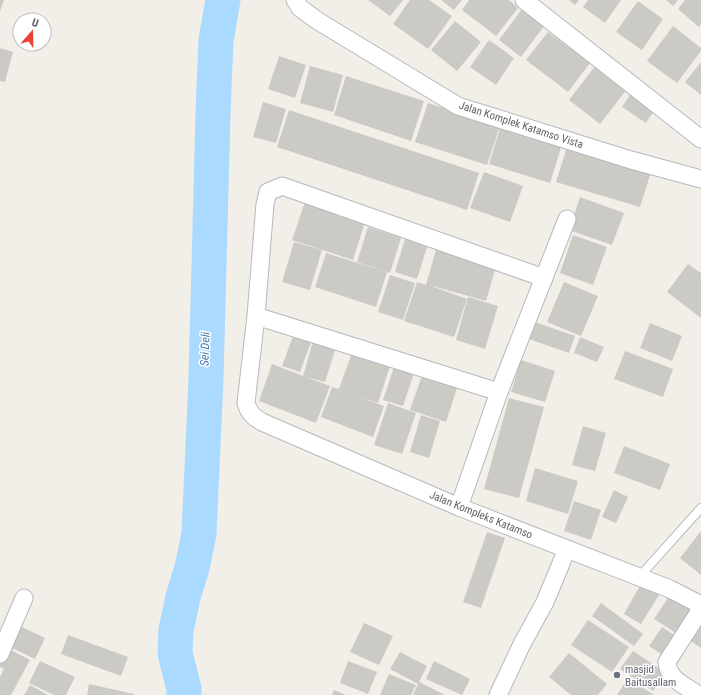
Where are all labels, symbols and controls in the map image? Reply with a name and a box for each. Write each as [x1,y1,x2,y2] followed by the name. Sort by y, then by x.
[12,12,52,52] north arrow
[30,16,40,30] text: U
[457,99,585,151] street label: Jalan Komplek Katamso Vista
[197,331,213,366] water label: Sei Deli
[428,488,535,542] street label: Jalan Kompleks Katamso
[625,663,676,689] place label: masjid Baitusallam
[612,670,622,680] marker: masjid Baitusallam

